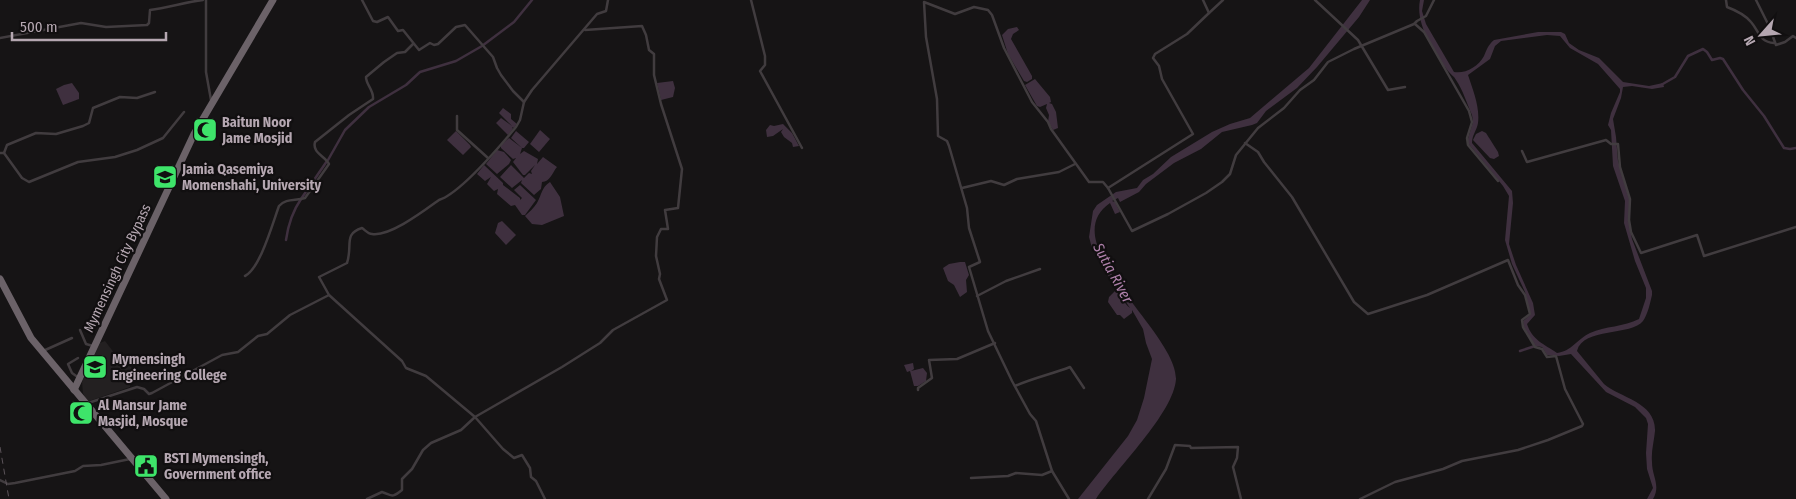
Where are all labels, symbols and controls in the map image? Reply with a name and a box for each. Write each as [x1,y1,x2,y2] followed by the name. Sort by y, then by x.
[12,10,166,42] scale bar
[1736,10,1786,60] north arrow
[20,18,58,36] text: 500 m
[1740,33,1759,48] text: N
[221,114,292,147] place label: Baitun Noor Jame Mosjid
[192,117,218,143] mosque icon: Baitun Noor Jame Mosjid
[181,161,322,194] place label: Jamia Qasemiya Momenshahi, University
[152,164,178,190] school or university icon: Jamia Qasemiya Momenshahi, University
[80,201,155,335] street label: Mymensingh City Bypass
[1089,239,1137,307] water label: Sutia River
[112,351,227,384] place label: Mymensingh Engineering College
[82,354,108,380] school or university icon: Mymensingh Engineering College
[97,397,188,430] place label: Al Mansur Jame Masjid, Mosque
[68,400,94,426] mosque icon: Al Mansur Jame Masjid, Mosque
[164,450,271,483] place label: BSTI Mymensingh, Government office
[133,453,159,479] public building icon: BSTI Mymensingh, Government office

